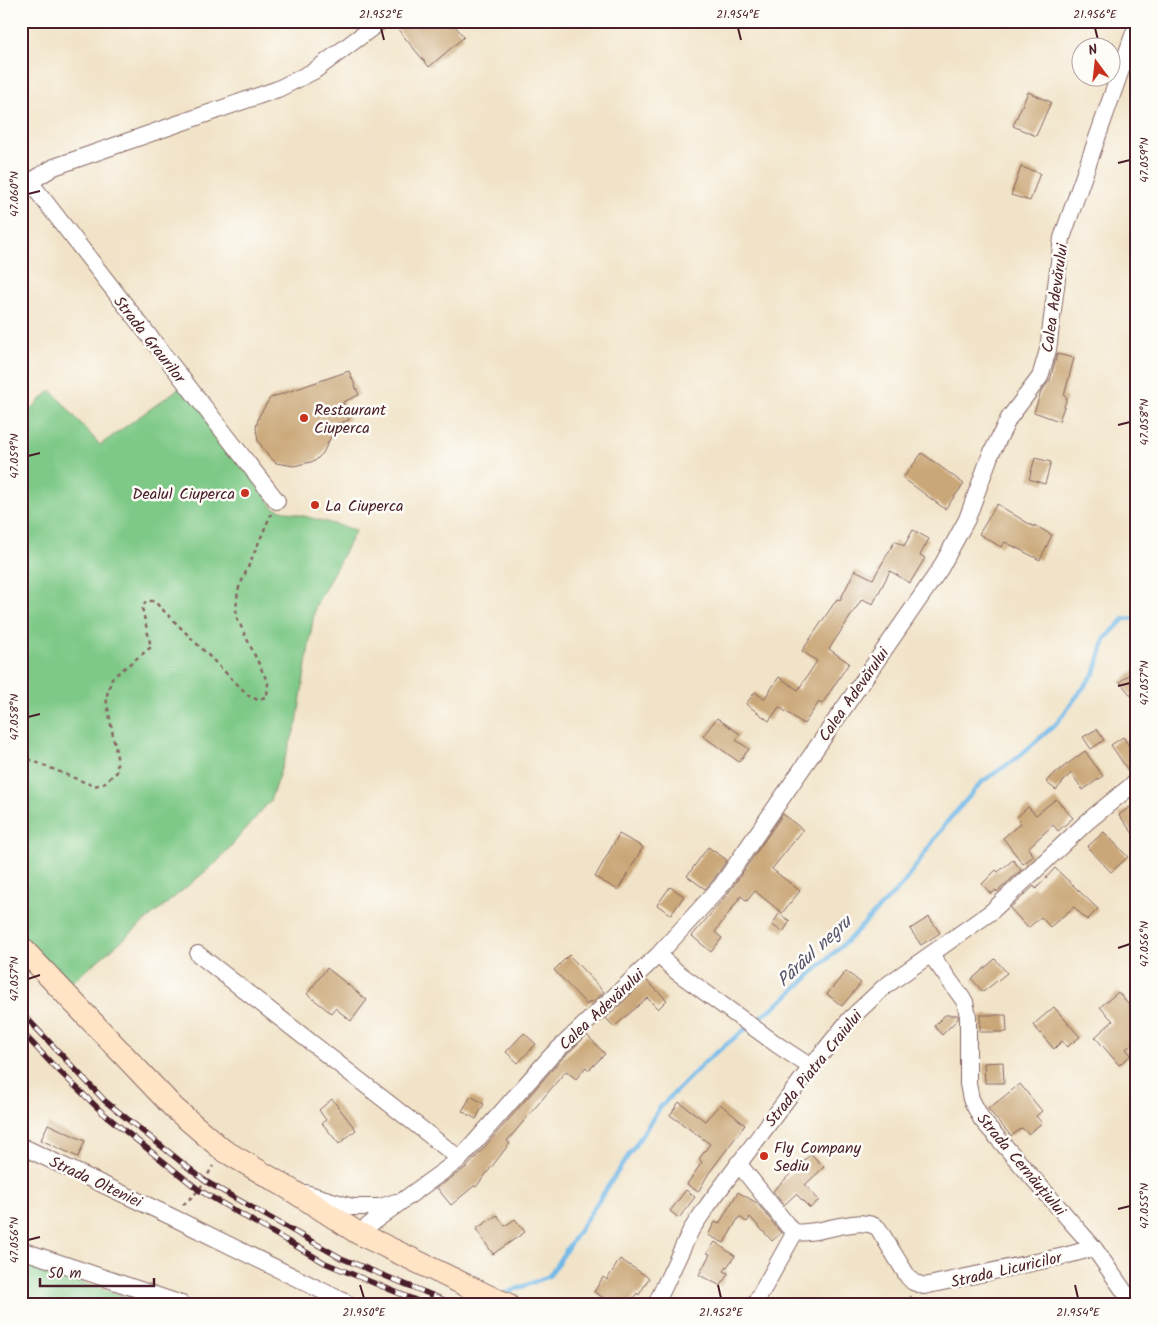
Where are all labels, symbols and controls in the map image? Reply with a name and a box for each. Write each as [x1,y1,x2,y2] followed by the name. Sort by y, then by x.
[359,5,404,24] text: 21.952°E
[716,5,761,24] text: 21.954°E
[1073,5,1118,24] text: 21.956°E
[1070,38,1120,88] north arrow
[1086,39,1100,62] text: N
[1135,137,1154,183] text: 47.059°N
[5,171,24,217] text: 47.060°N
[1035,241,1076,354] street label: Calea Adevărului
[107,291,192,390] street label: Strada Graurilor
[314,398,387,441] place label: Restaurant Ciuperca
[1135,399,1154,445] text: 47.058°N
[298,412,310,424] marker: Restaurant Ciuperca
[5,433,24,479] text: 47.059°N
[132,482,235,507] place label: Dealul Ciuperca
[239,487,251,499] marker: Dealul Ciuperca
[325,494,404,519] place label: La Ciuperca
[309,499,321,511] marker: La Ciuperca
[813,642,897,747] street label: Calea Adevărului
[1135,660,1154,706] text: 47.057°N
[5,694,24,740] text: 47.058°N
[771,908,861,995] water label: Pârâul negru
[1135,921,1154,967] text: 47.056°N
[5,956,24,1002] text: 47.057°N
[553,963,652,1057] street label: Calea Adevărului
[759,1004,870,1133] street label: Strada Piatra Craiului
[970,1108,1072,1223] street label: Strada Cernăuțiului
[774,1136,861,1179] place label: Fly Company Sediu
[45,1150,147,1215] street label: Strada Olteniei
[758,1150,770,1162] marker: Fly Company Sediu
[1135,1183,1154,1229] text: 47.055°N
[5,1217,24,1263] text: 47.056°N
[948,1245,1066,1295] street label: Strada Licuricilor
[40,1255,154,1287] scale bar
[48,1262,82,1286] text: 50 m
[343,1303,386,1322] text: 21.950°E
[699,1303,744,1322] text: 21.952°E
[1056,1303,1101,1322] text: 21.954°E

